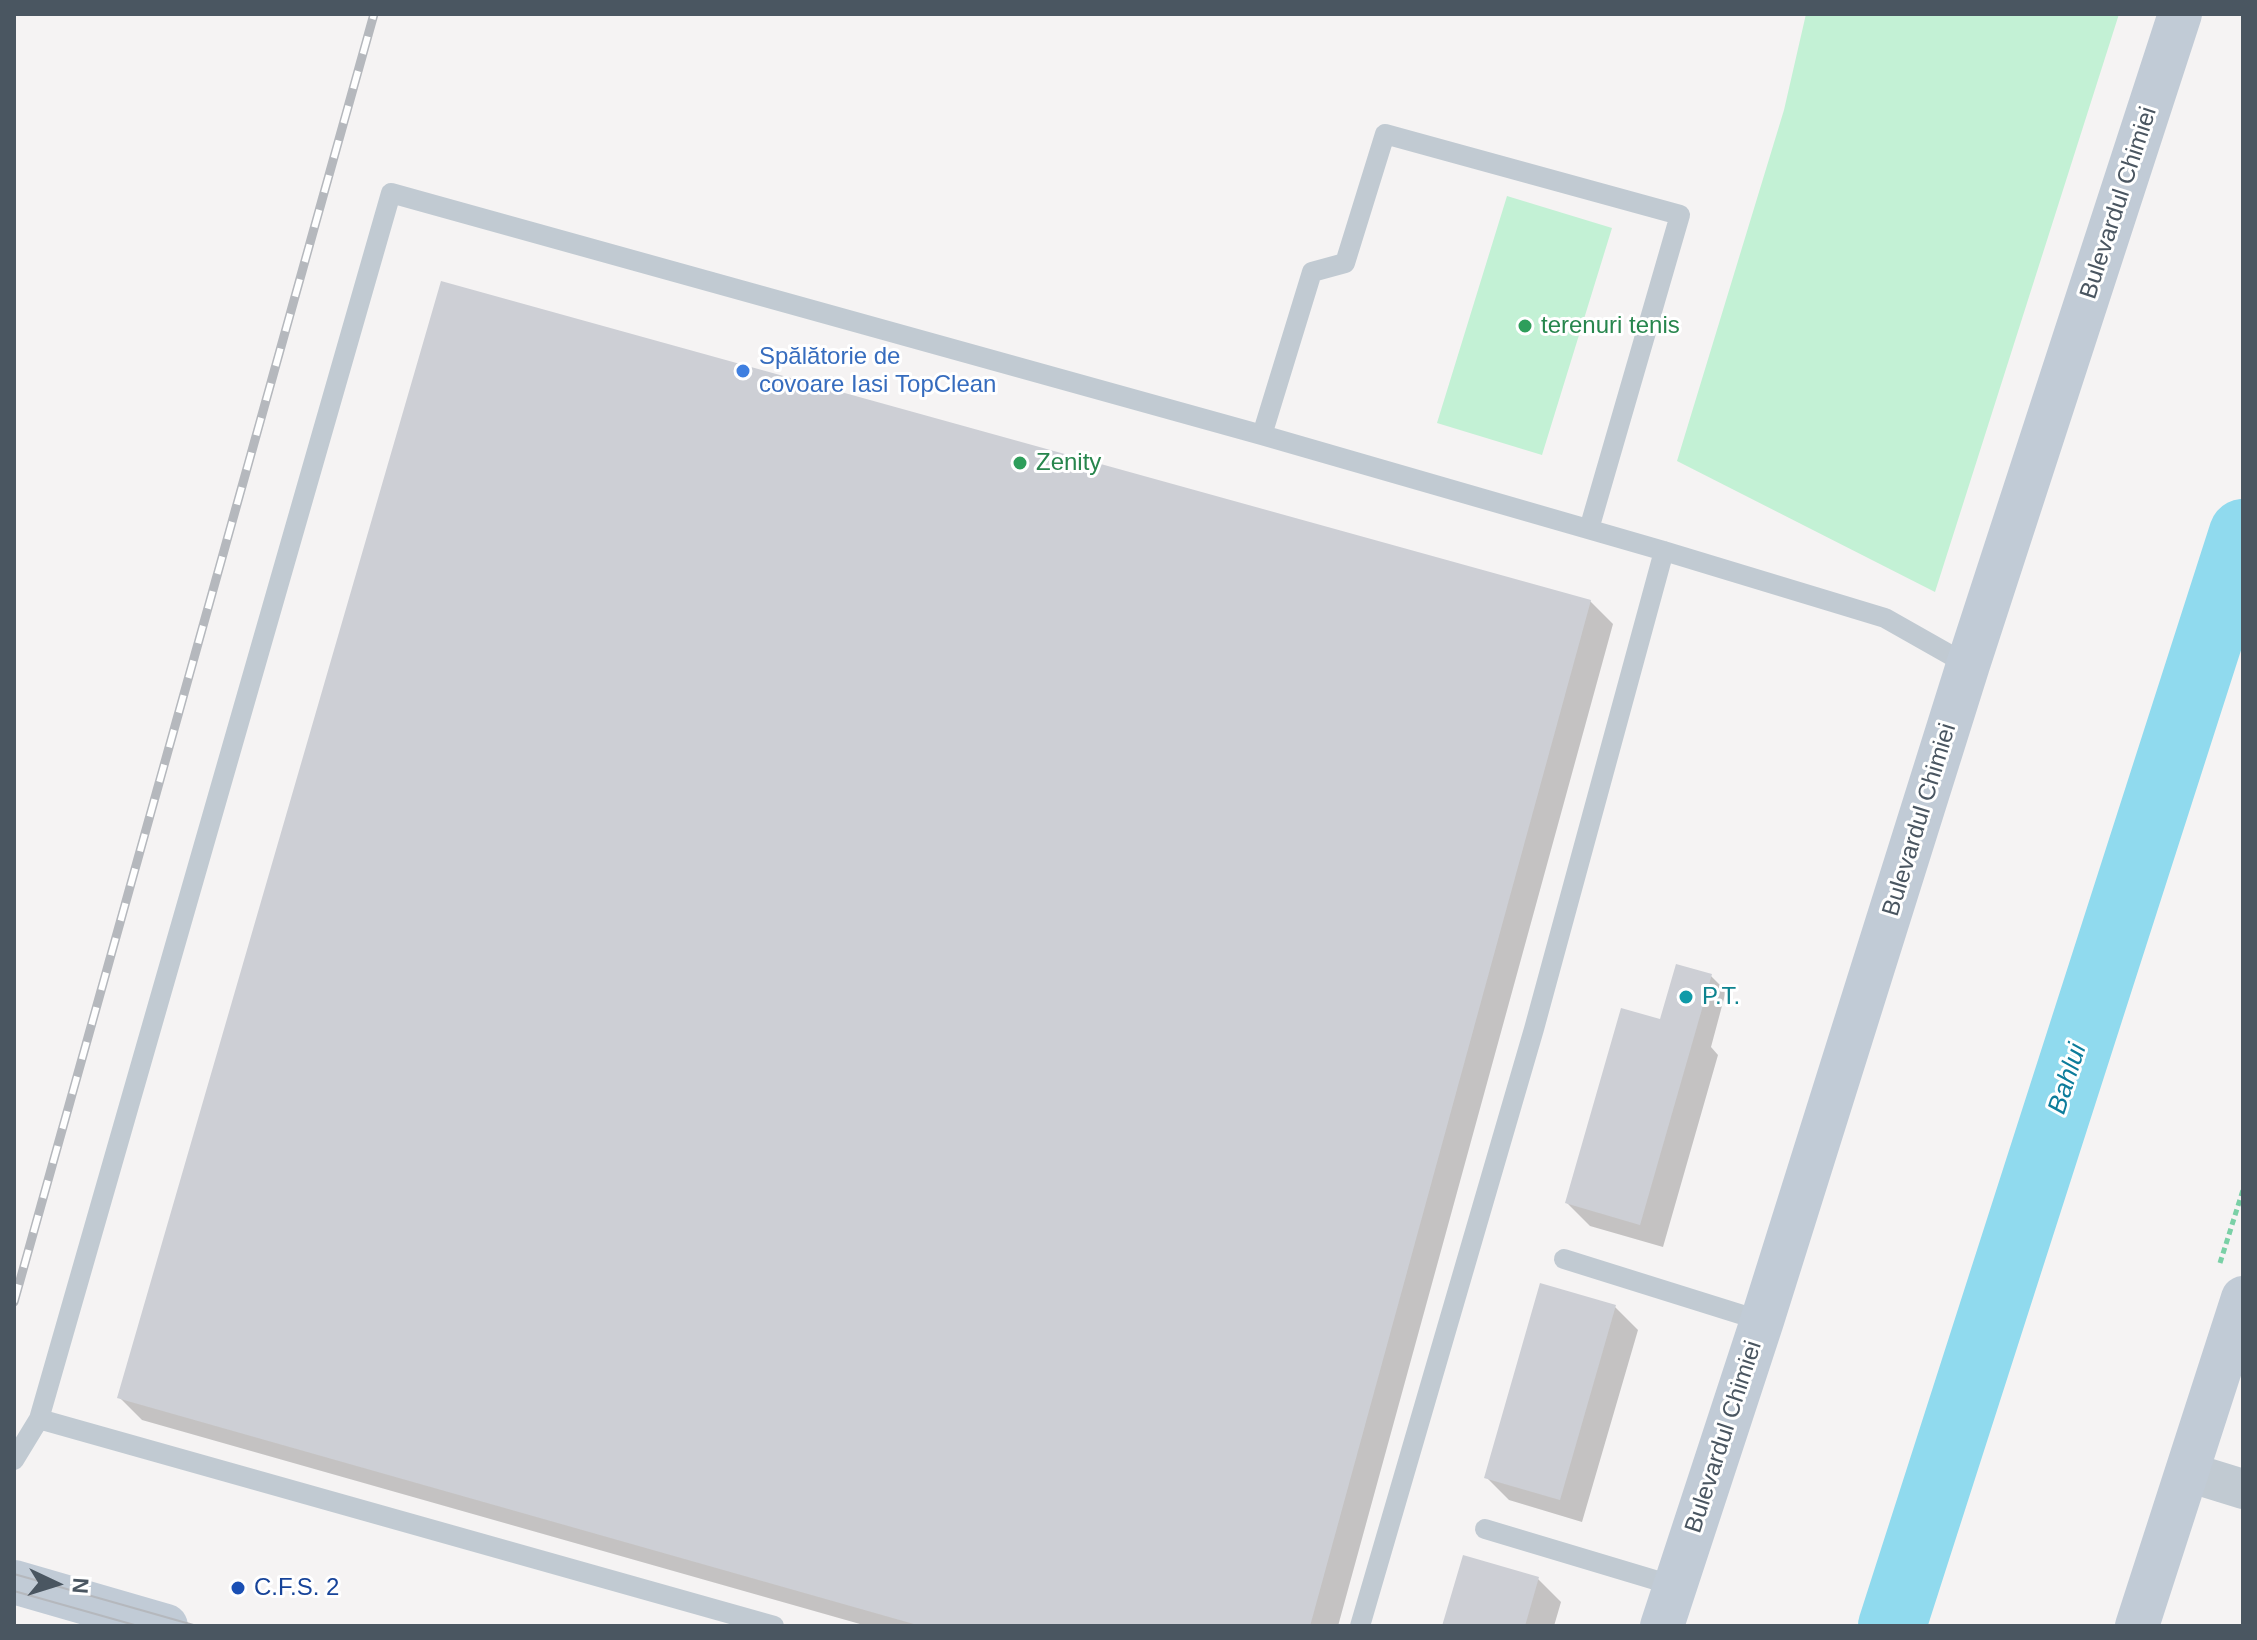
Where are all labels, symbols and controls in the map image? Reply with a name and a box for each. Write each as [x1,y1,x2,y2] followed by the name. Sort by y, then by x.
[2074,103,2164,303] street label: Bulevardul Chimiei
[1541,312,1680,340] place label: terenuri tenis
[1516,317,1534,335] marker: terenuri tenis
[759,343,996,399] place label: Spălătorie de covoare Iasi TopClean
[734,362,752,380] marker: Spălătorie de covoare Iasi TopClean
[1036,449,1101,477] place label: Zenity
[1011,454,1029,472] marker: Zenity
[1877,720,1963,920] street label: Bulevardul Chimiei
[1702,983,1740,1011] place label: P.T.
[1677,988,1695,1006] marker: P.T.
[2042,1040,2094,1118] water label: Bahlui
[1679,1337,1769,1537] street label: Bulevardul Chimiei
[16,1544,96,1624] north arrow
[254,1574,339,1602] place label: C.F.S. 2
[67,1577,93,1594] text: N
[229,1579,247,1597] marker: C.F.S. 2

